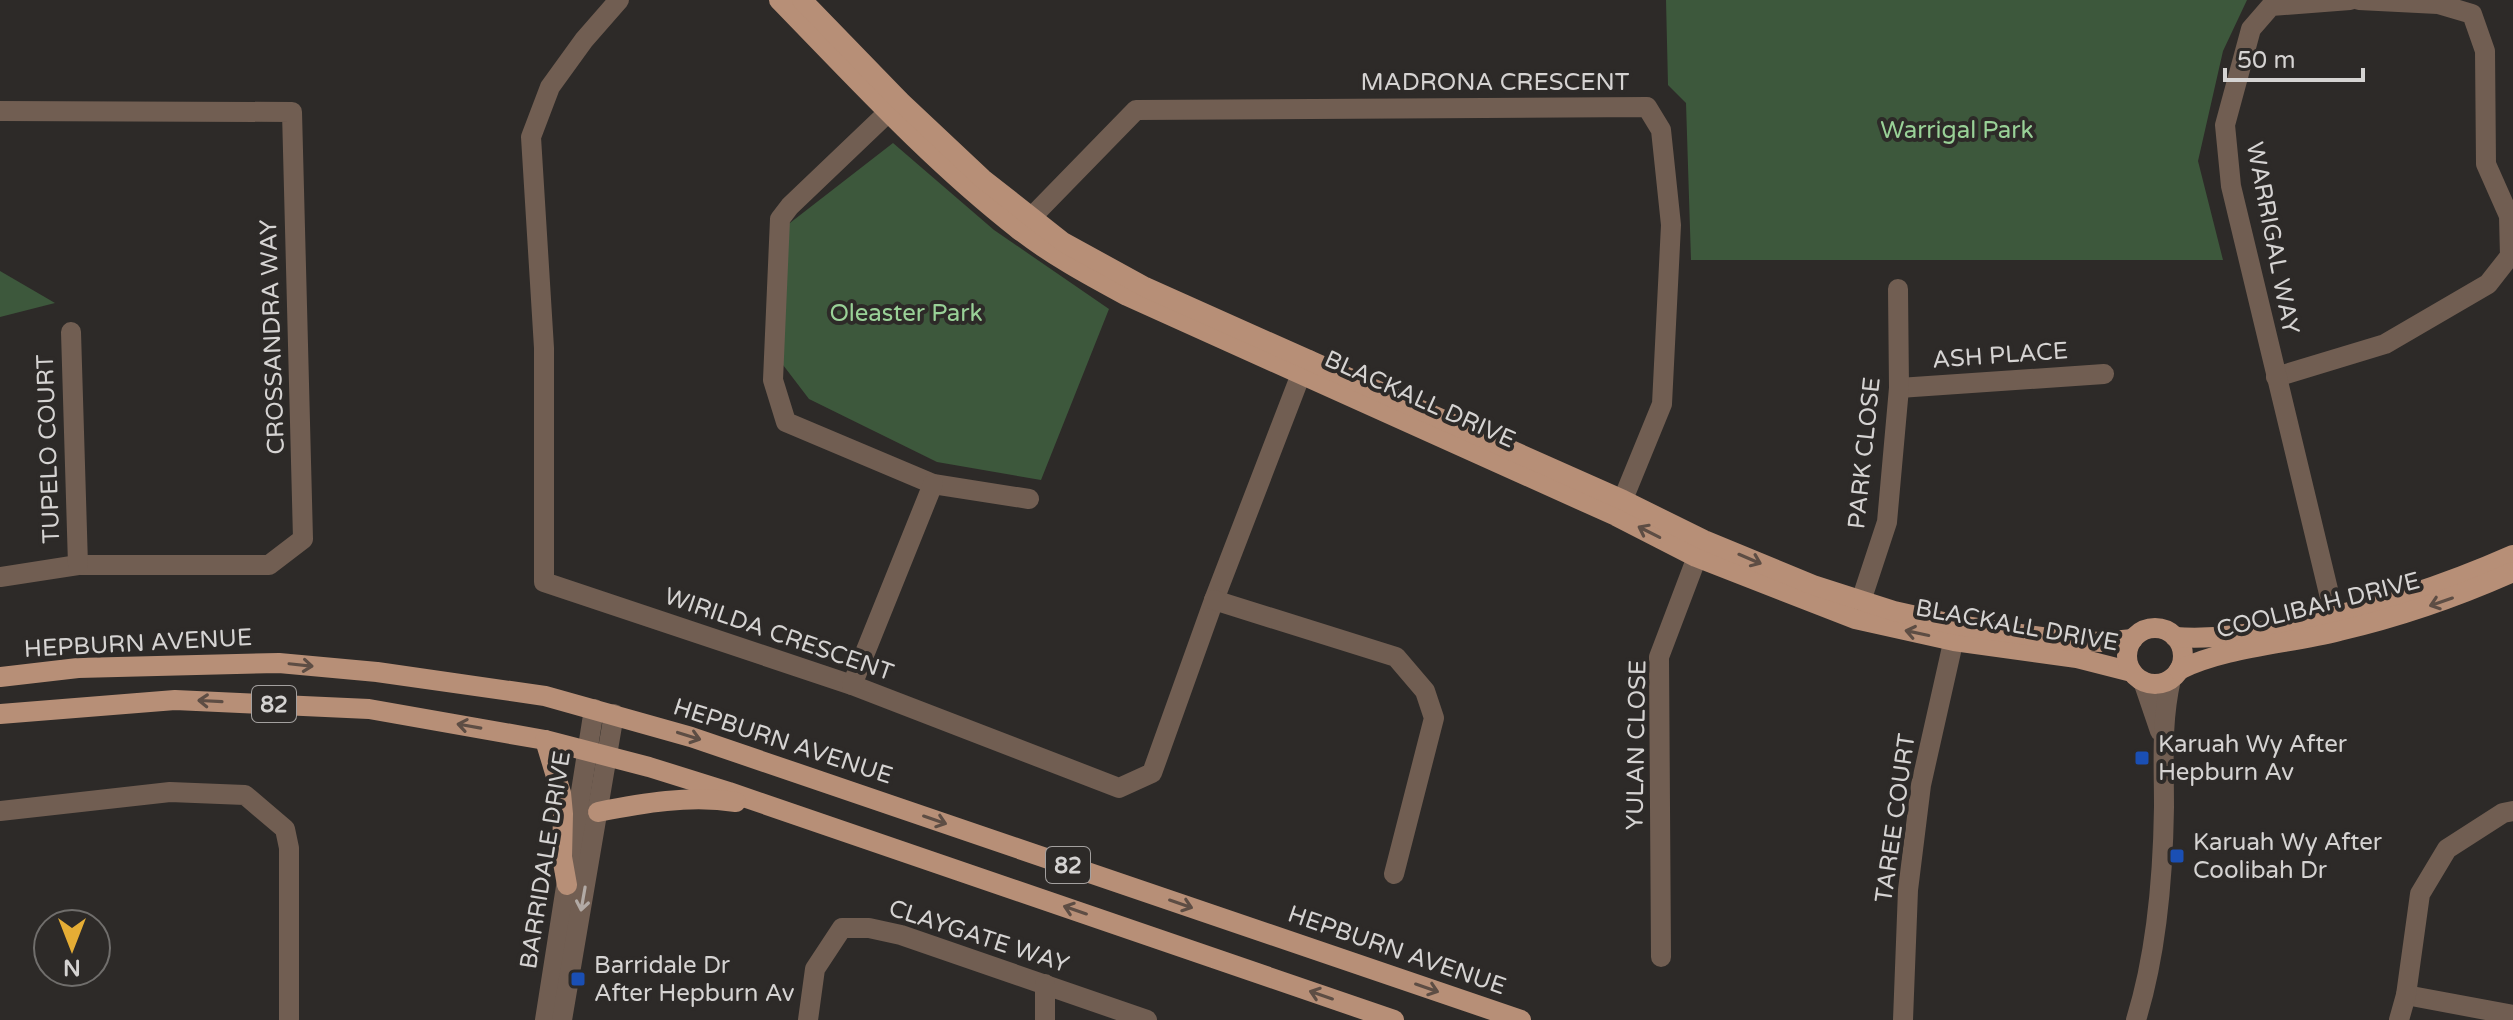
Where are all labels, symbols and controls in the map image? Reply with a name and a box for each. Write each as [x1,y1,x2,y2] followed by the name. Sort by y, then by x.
[2225,32,2363,82] scale bar
[2237,46,2295,75] text: 50 m
[1361,68,1630,97] street label: MADRONA CRESCENT
[1880,116,2034,145] park label: Warrigal Park
[2240,139,2305,337] street label: WARRIGAL WAY
[254,219,291,455] street label: CROSSANDRA WAY
[829,299,983,328] park label: Oleaster Park
[1931,336,2069,375] street label: ASH PLACE
[1320,344,1520,455] street label: BLACKALL DRIVE
[31,353,66,544] street label: TUPELO COURT
[1842,376,1887,530] street label: PARK CLOSE
[1637,524,1661,540] one-way arrow
[1737,553,1762,568] one-way arrow
[2213,566,2423,645] street label: COOLIBAH DRIVE
[660,582,898,687] street label: WIRILDA CRESCENT
[1913,593,2121,658] street label: BLACKALL DRIVE
[2429,595,2454,610] one-way arrow
[23,623,253,664] street label: HEPBURN AVENUE
[1905,625,1931,640] one-way arrow
[287,658,314,673] one-way arrow
[1621,660,1652,830] street label: YULAN CLOSE
[252,686,296,722] road number: 82
[670,692,896,791] street label: HEPBURN AVENUE
[197,694,224,709] one-way arrow
[456,718,482,733] one-way arrow
[675,729,701,744] one-way arrow
[2158,730,2348,787] place label: Karuah Wy After Hepburn Av
[1869,731,1922,905] street label: TAREE COURT
[514,749,577,971] street label: BARRIDALE DRIVE
[2133,749,2151,767] marker: Karuah Wy After Hepburn Av
[922,813,947,828] one-way arrow
[2193,828,2383,885] place label: Karuah Wy After Coolibah Dr
[1046,847,1090,883] road number: 82
[2168,847,2186,865] marker: Karuah Wy After Coolibah Dr
[574,886,589,911] one-way arrow
[885,894,1073,979] street label: CLAYGATE WAY
[1168,897,1193,912] one-way arrow
[1284,900,1510,1001] street label: HEPBURN AVENUE
[1062,902,1087,917] one-way arrow
[32,908,112,988] north arrow
[594,951,795,1008] place label: Barridale Dr After Hepburn Av
[63,954,81,980] text: N
[569,970,587,988] marker: Barridale Dr After Hepburn Av
[1414,981,1439,996] one-way arrow
[1308,986,1333,1001] one-way arrow

